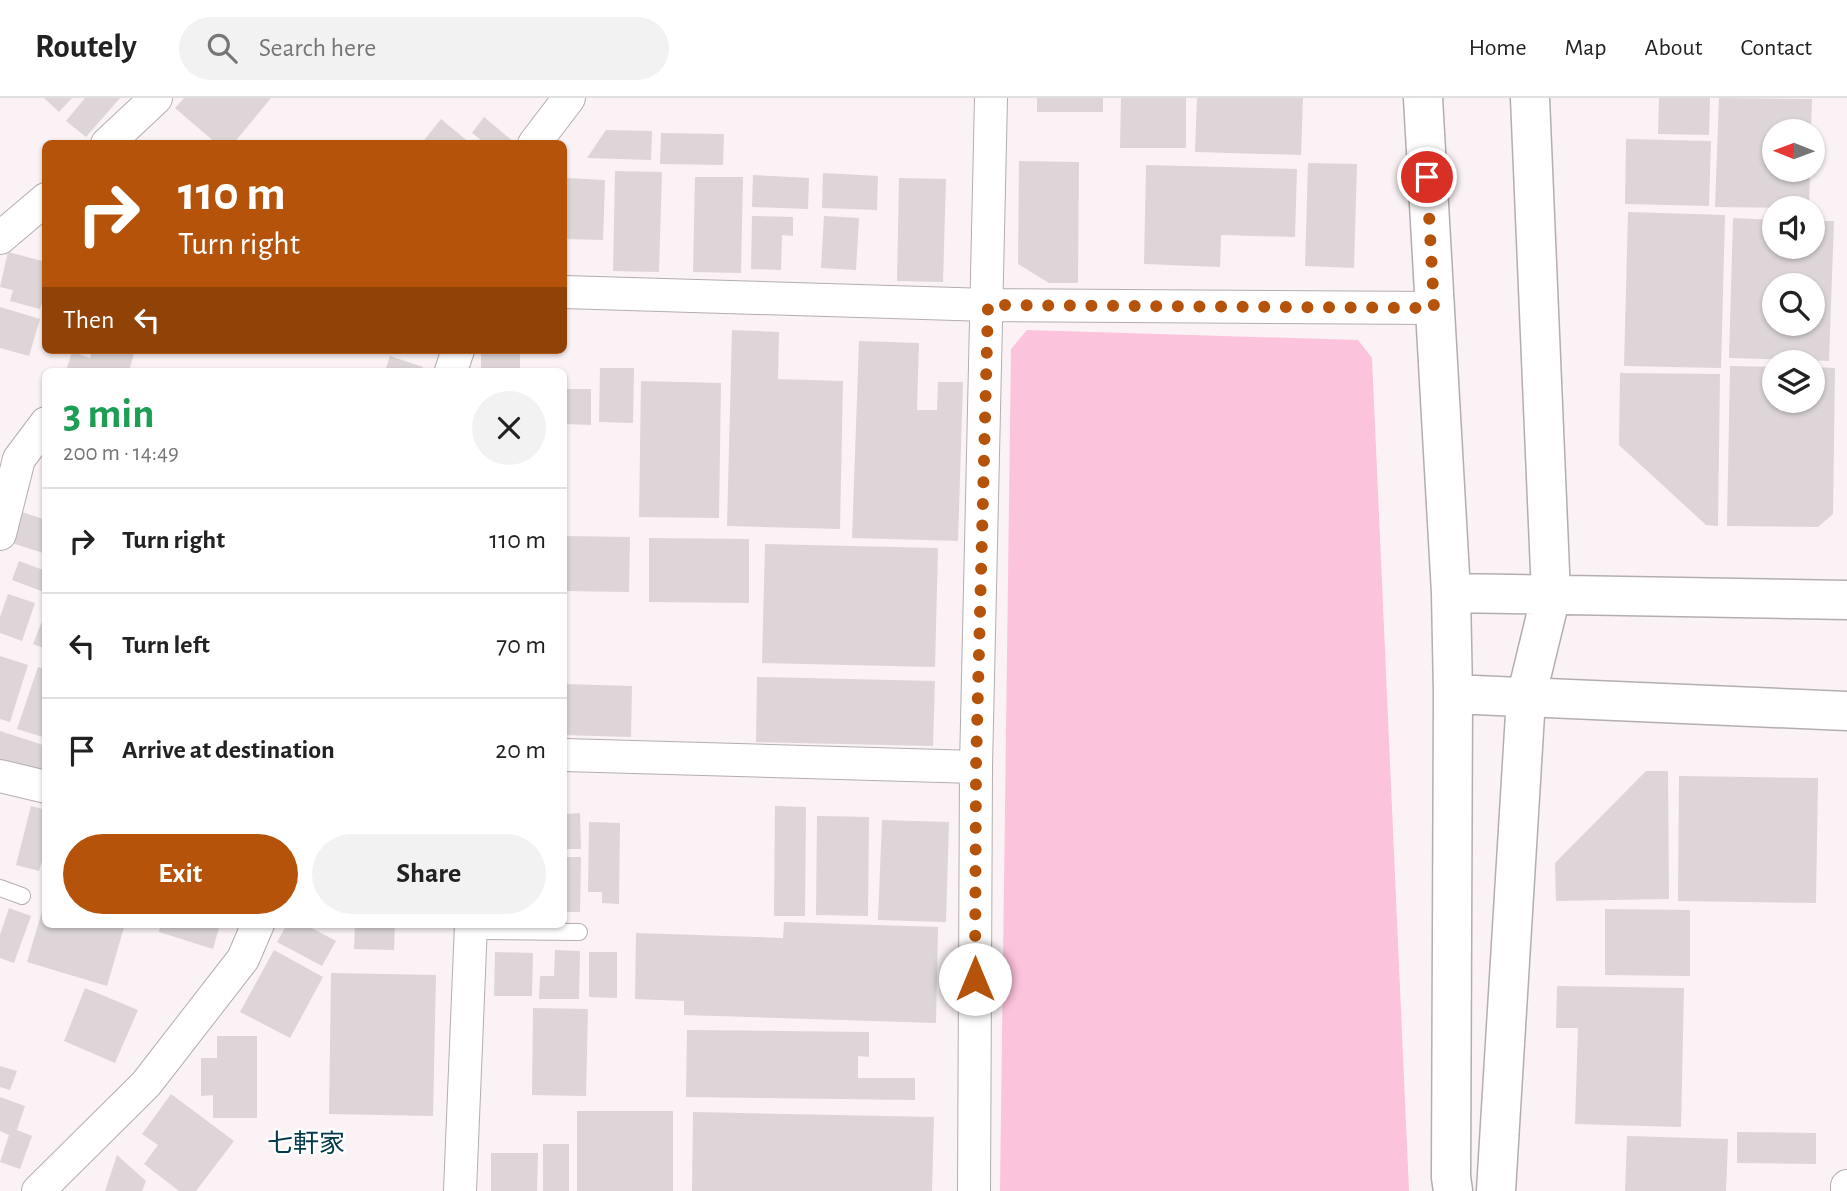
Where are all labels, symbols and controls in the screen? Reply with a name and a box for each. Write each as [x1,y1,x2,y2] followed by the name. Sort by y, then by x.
[179,17,669,80] search box
[203,29,241,67] icon: search
[35,31,137,64] text: Routely
[259,35,376,61] text: Search here
[1469,36,1527,60] text: Home
[1565,36,1607,60] text: Map
[1645,36,1702,60] text: About
[1740,36,1812,60] text: Contact
[1762,119,1825,182] north arrow
[1762,119,1825,413] map controls
[1397,147,1457,207] pin
[1408,158,1446,196] icon: arrive
[63,168,154,259] icon: right
[178,170,286,219] text: 110 m
[1762,196,1825,259] button: sound
[178,228,300,260] text: Turn right
[1762,273,1825,336] button: search
[128,301,166,339] icon: left
[63,307,114,333] text: Then
[1762,350,1825,413] button: layers
[472,391,546,465] button: close
[63,393,155,435] text: 3 min
[63,442,179,465] text: 200 m · 14:49
[63,522,101,560] icon: right
[122,527,225,553] text: Turn right
[489,527,546,553] text: 110 m
[63,627,101,665] icon: left
[122,632,210,658] text: Turn left
[496,632,546,658] text: 70 m
[63,732,101,770] icon: arrive
[122,737,335,763] text: Arrive at destination
[495,737,546,763] text: 20 m
[63,834,298,914] button: Exit
[312,834,546,914] button: Share
[938,942,1012,1016] position arrow
[267,1130,345,1157] district label: 七軒家

